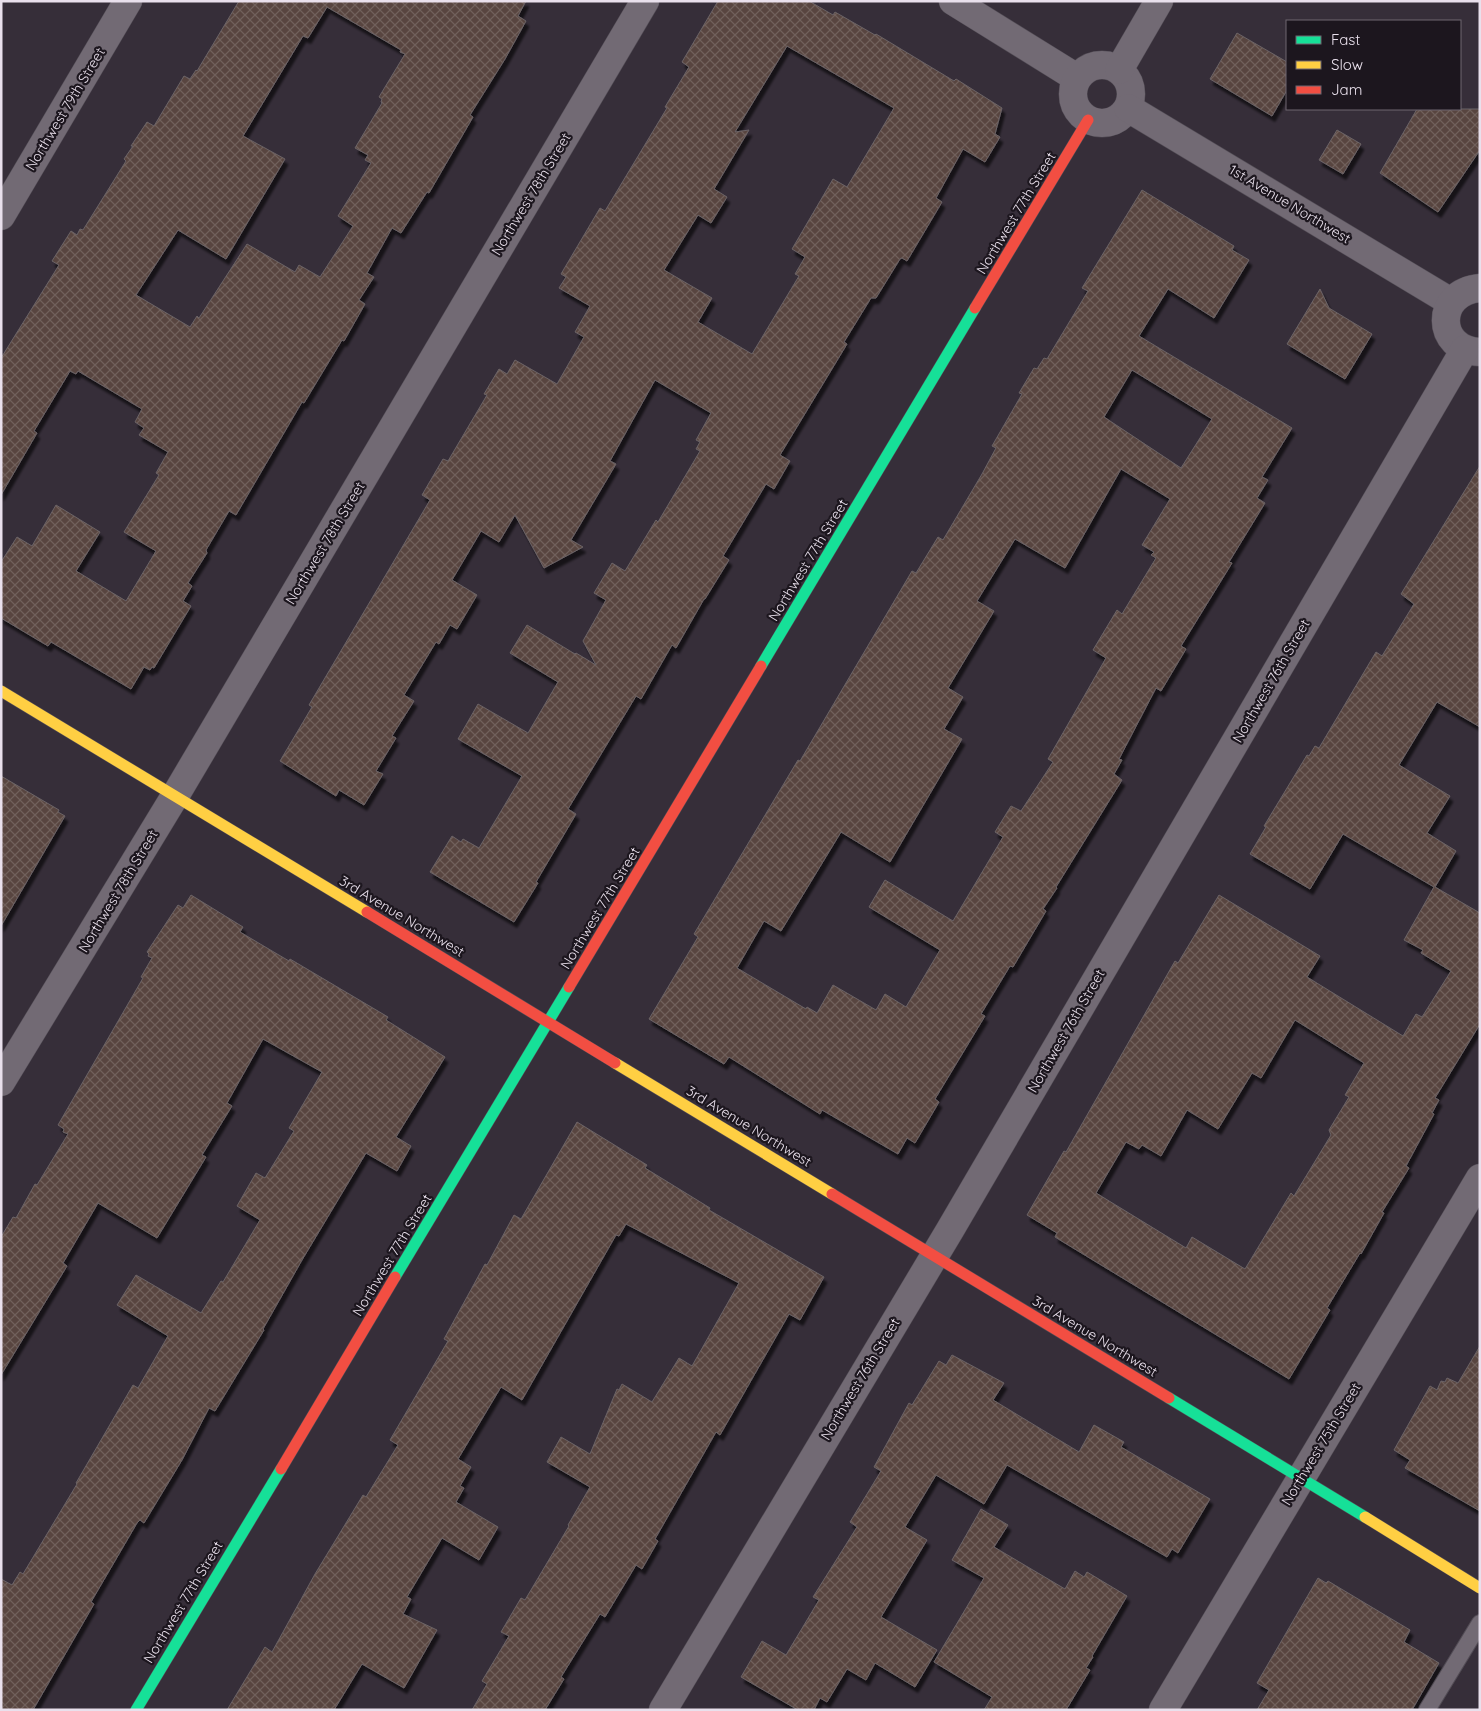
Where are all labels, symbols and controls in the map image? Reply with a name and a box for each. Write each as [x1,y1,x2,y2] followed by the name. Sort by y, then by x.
[1286,20,1461,110] legend
[1331,30,1360,49] text: Fast
[21,44,109,174] street label: Northwest 79th Street
[1331,55,1363,74] text: Slow
[1331,80,1362,99] text: Jam
[487,129,575,259] street label: Northwest 78th Street
[972,148,1060,277] street label: Northwest 77th Street
[1226,161,1354,248] street label: 1st Avenue Northwest
[281,478,369,608] street label: Northwest 78th Street
[764,495,852,624] street label: Northwest 77th Street
[1228,616,1314,746] street label: Northwest 76th Street
[74,826,162,956] street label: Northwest 78th Street
[556,843,644,972] street label: Northwest 77th Street
[336,871,468,961] street label: 3rd Avenue Northwest
[1023,966,1109,1096] street label: Northwest 76th Street
[683,1081,815,1171] street label: 3rd Avenue Northwest
[348,1190,436,1319] street label: Northwest 77th Street
[1029,1291,1161,1381] street label: 3rd Avenue Northwest
[816,1314,904,1443] street label: Northwest 76th Street
[1277,1379,1365,1509] street label: Northwest 75th Street
[139,1537,227,1666] street label: Northwest 77th Street

